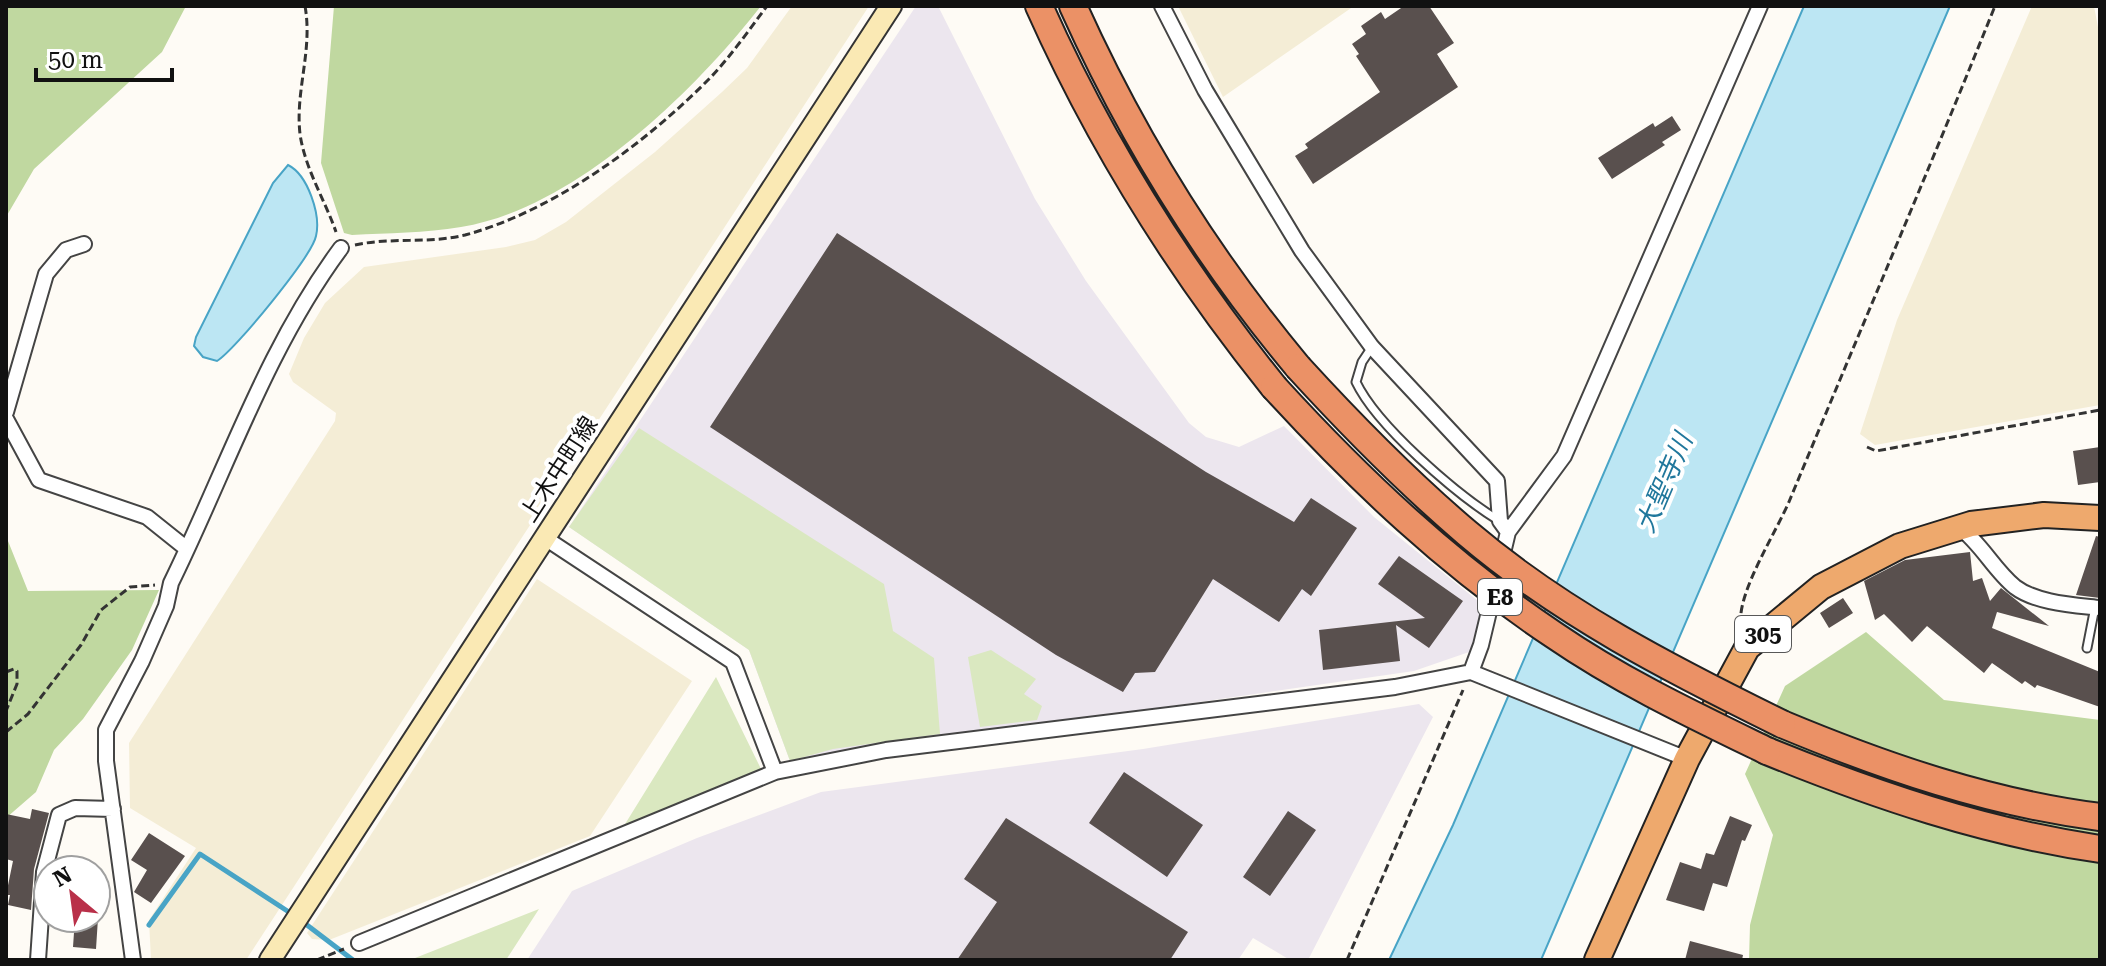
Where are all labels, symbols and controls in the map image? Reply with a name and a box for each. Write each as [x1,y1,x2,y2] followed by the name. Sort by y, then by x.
[36,32,172,82] scale bar
[48,46,103,74] text: 50 m
[515,411,603,527] street label: 上木中町線
[1630,427,1699,537] water label: 大聖寺川
[1478,579,1522,615] road number: E8
[1735,616,1791,652] road number: 305
[32,854,112,934] north arrow
[49,862,76,892] text: N

